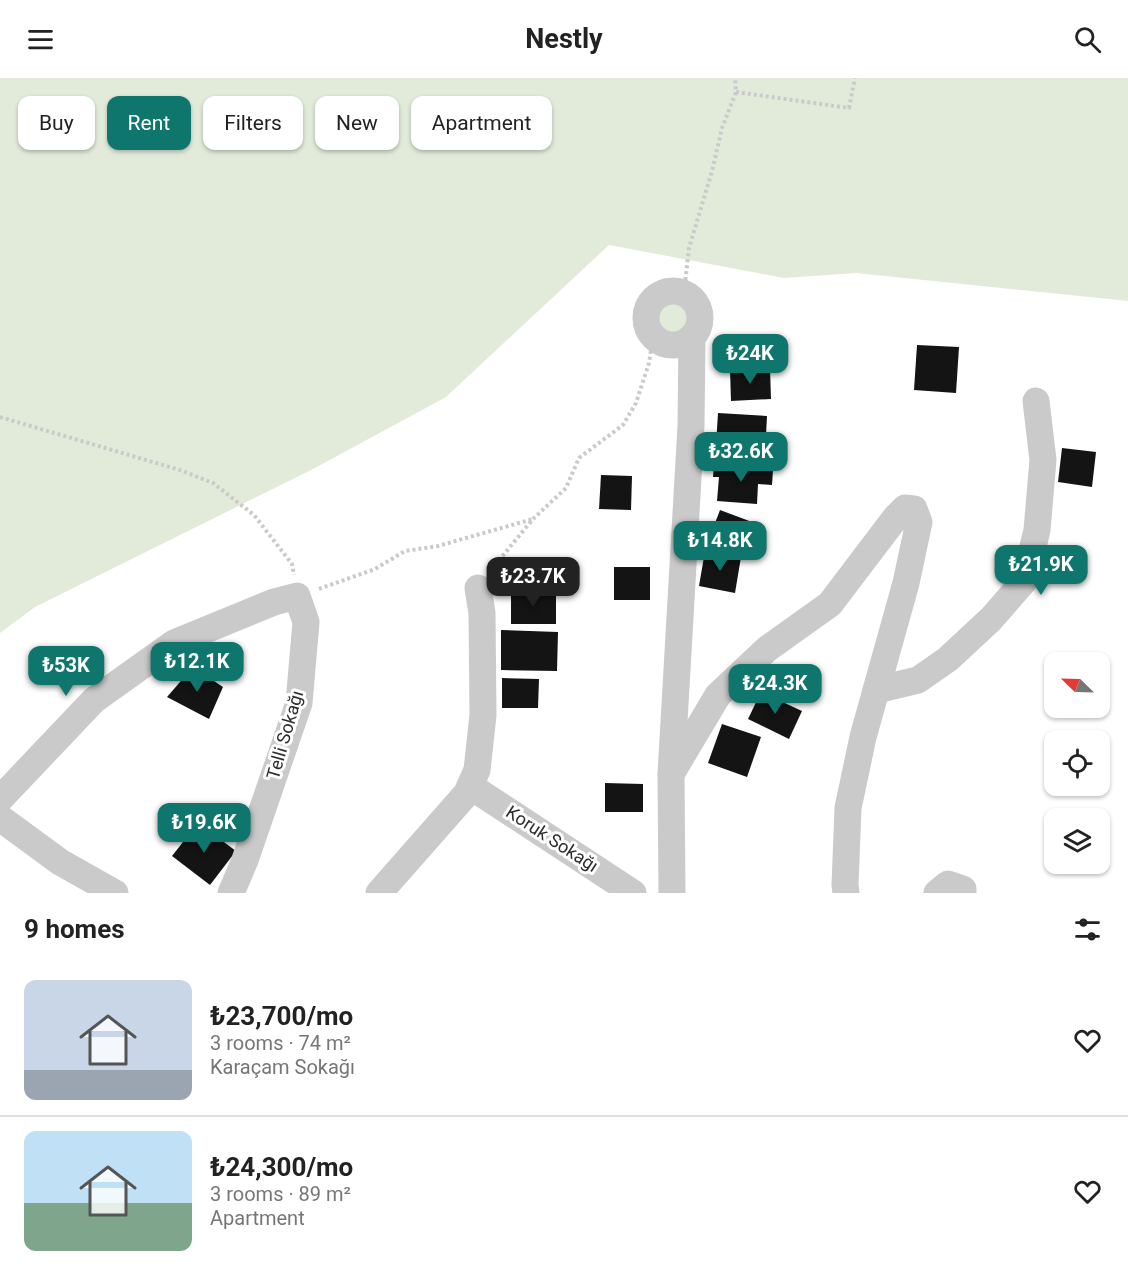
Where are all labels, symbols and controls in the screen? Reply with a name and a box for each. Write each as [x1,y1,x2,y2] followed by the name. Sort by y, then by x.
[24,23,57,56] icon: menu
[525,23,603,55] text: Nestly
[1071,23,1104,56] icon: search
[18,96,95,150] chip: Buy
[107,96,191,150] chip: Rent
[203,96,303,150] chip: Filters
[315,96,399,150] chip: New
[411,96,552,150] chip: Apartment
[714,334,786,385] pin: ₺24K
[726,341,774,365] text: ₺24K
[692,432,790,483] pin: ₺32.6K
[709,439,773,463] text: ₺32.6K
[671,521,769,572] pin: ₺14.8K
[688,528,752,552] text: ₺14.8K
[992,545,1090,596] pin: ₺21.9K
[1009,552,1073,576] text: ₺21.9K
[484,557,582,608] pin: ₺23.7K
[501,564,565,588] text: ₺23.7K
[148,642,246,693] pin: ₺12.1K
[30,646,102,697] pin: ₺53K
[165,649,229,673] text: ₺12.1K
[1044,652,1110,718] north arrow
[1044,652,1110,874] map controls
[42,653,90,677] text: ₺53K
[726,664,824,715] pin: ₺24.3K
[743,671,807,695] text: ₺24.3K
[262,688,307,782] street label: Telli Sokağı
[1044,730,1110,796] button: locate
[502,801,602,876] street label: Koruk Sokağı
[155,803,253,854] pin: ₺19.6K
[1044,808,1110,874] button: layers
[172,810,236,834] text: ₺19.6K
[1071,913,1104,946] icon: filters
[24,914,125,944] text: 9 homes
[210,1001,353,1031] text: ₺23,700/mo
[72,1004,144,1076] icon: home
[1071,1024,1104,1057] icon: heart
[210,1031,351,1055] text: 3 rooms · 74 m²
[210,1055,355,1079] text: Karaçam Sokağı
[210,1152,353,1182] text: ₺24,300/mo
[72,1155,144,1227] icon: home
[1071,1175,1104,1208] icon: heart
[210,1182,351,1206] text: 3 rooms · 89 m²
[210,1206,305,1230] text: Apartment

